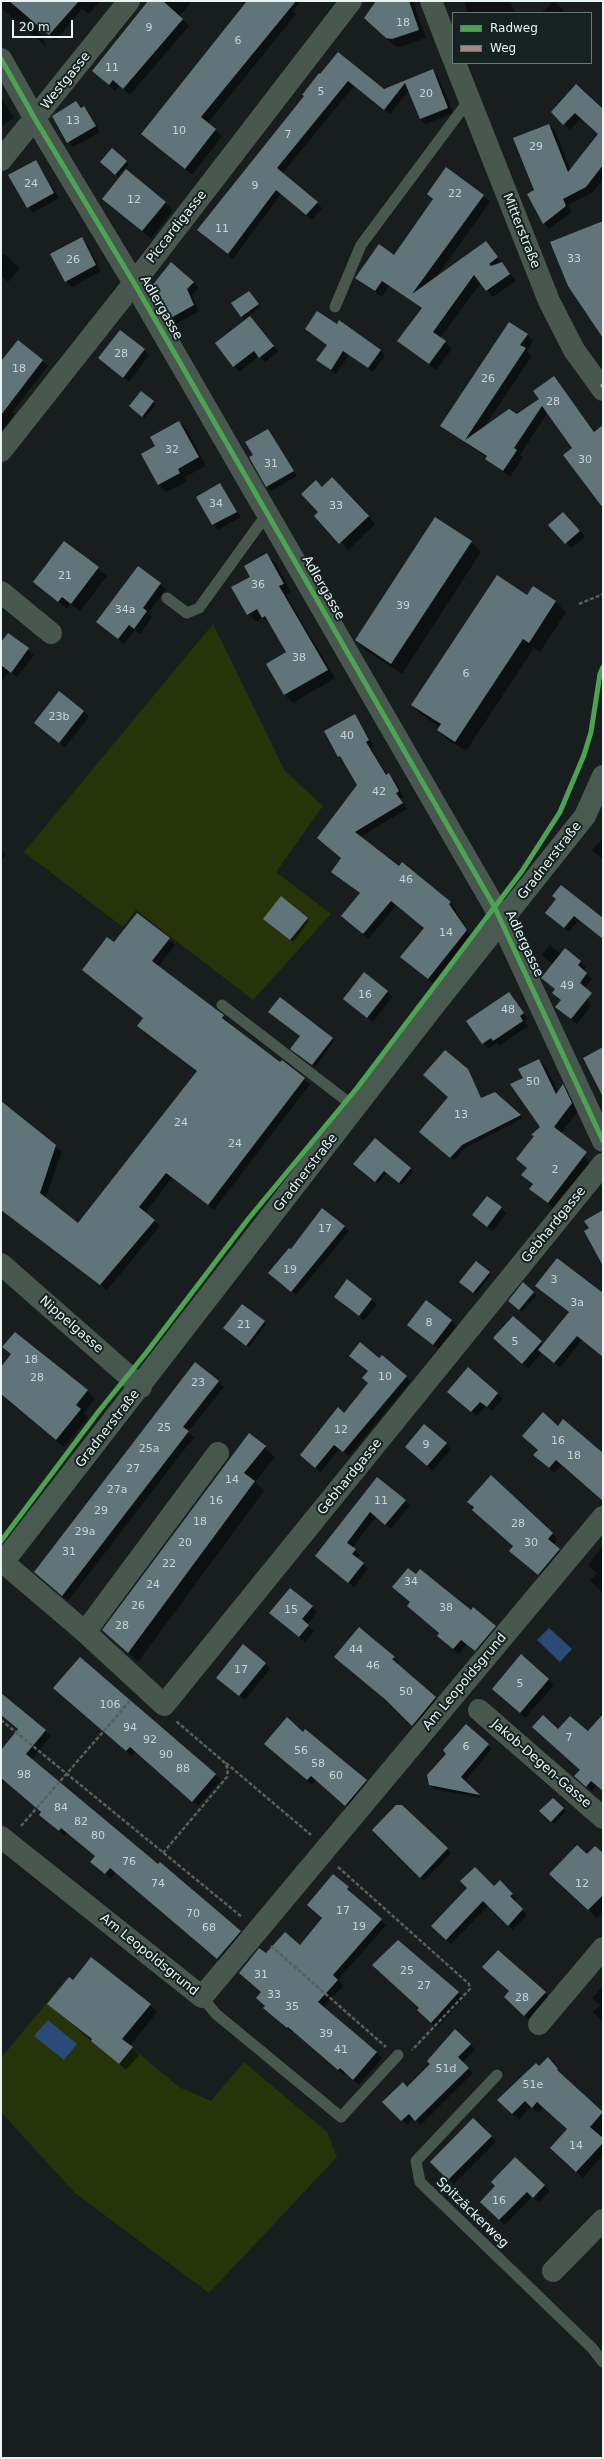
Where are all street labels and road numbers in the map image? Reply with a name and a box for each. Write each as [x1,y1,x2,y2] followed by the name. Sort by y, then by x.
[38,49,94,113] street label: Westgasse
[144,187,210,267] street label: Piccardigasse
[499,191,543,271] street label: Mitterstraße
[136,273,186,343] street label: Adlergasse
[298,553,348,623] street label: Adlergasse
[515,819,585,903] street label: Gradnerstraße
[502,908,546,980] street label: Adlergasse
[271,1131,341,1215] street label: Gradnerstraße
[518,1184,590,1266] street label: Gebhardgasse
[36,1293,106,1357] street label: Nippelgasse
[73,1387,143,1471] street label: Gradnerstraße
[314,1436,386,1518] street label: Gebhardgasse
[420,1630,510,1734] street label: Am Leopoldsgrund
[488,1716,594,1812] street label: Jakob-Degen-Gasse
[97,1911,201,1999] street label: Am Leopoldsgrund
[433,2175,511,2251] street label: Spitzäckerweg

